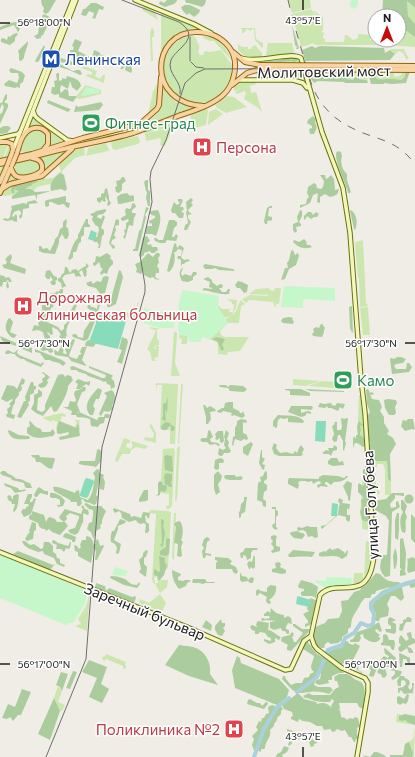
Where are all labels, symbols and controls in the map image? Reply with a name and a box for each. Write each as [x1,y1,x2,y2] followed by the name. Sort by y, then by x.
[367,8,407,48] north arrow
[383,11,391,24] text: N
[285,14,321,26] text: 43°57'E
[17,16,71,28] text: 56°18'00"N
[40,48,62,70] metro station icon: Ленинская
[65,50,141,68] place label: Ленинская
[257,61,391,81] street label: Молитовский мост
[80,112,102,134] sports icon: Фитнес-град
[105,114,196,132] place label: Фитнес-град
[191,136,213,158] hospital icon: Персона
[216,138,277,156] place label: Персона
[37,288,197,323] place label: Дорожная клиническая больница
[12,295,34,317] hospital icon: Дорожная клиническая больница
[18,337,70,349] text: 56°17'30"N
[345,337,397,349] text: 56°17'30"N
[332,369,354,391] sports icon: Камо
[357,371,394,389] place label: Камо
[358,450,382,560] street label: улица Голубева
[82,579,208,643] street label: Заречный бульвар
[18,658,70,670] text: 56°17'00"N
[345,658,397,670] text: 56°17'00"N
[223,718,245,740] hospital icon: Поликлиника №2
[96,720,220,738] place label: Поликлиника №2
[285,730,321,742] text: 43°57'E

